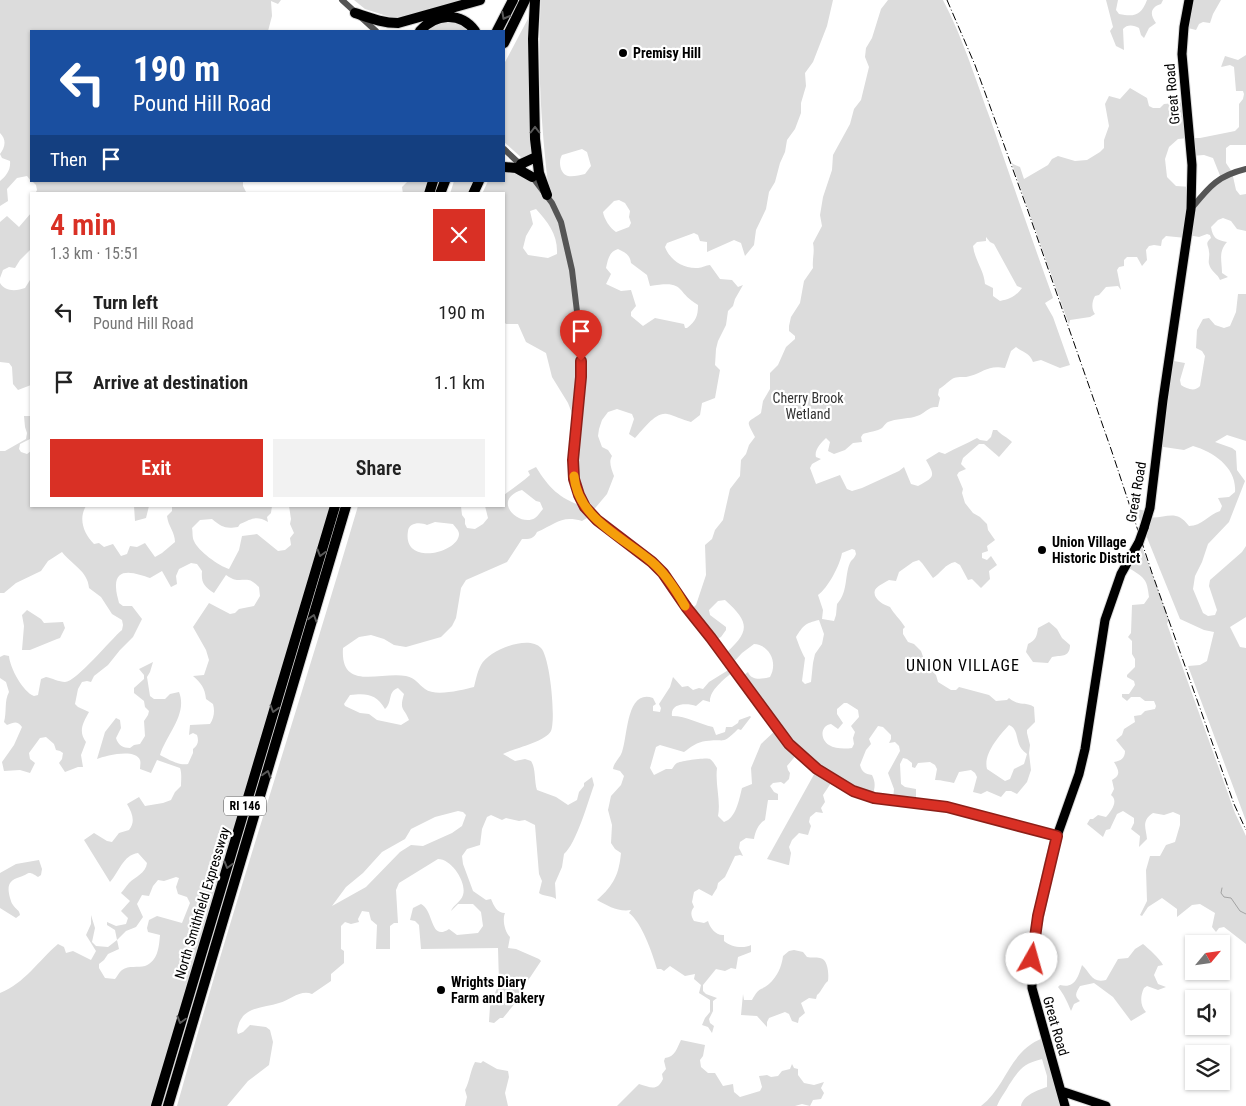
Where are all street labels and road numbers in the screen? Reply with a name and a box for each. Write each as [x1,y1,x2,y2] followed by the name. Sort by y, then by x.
[1161,63,1183,125] street label: Great Road
[1123,461,1149,523] street label: Great Road
[224,796,266,816] road number: RI 146
[171,825,233,981] street label: North Smithfield Expressway
[1040,994,1072,1058] street label: Great Road

